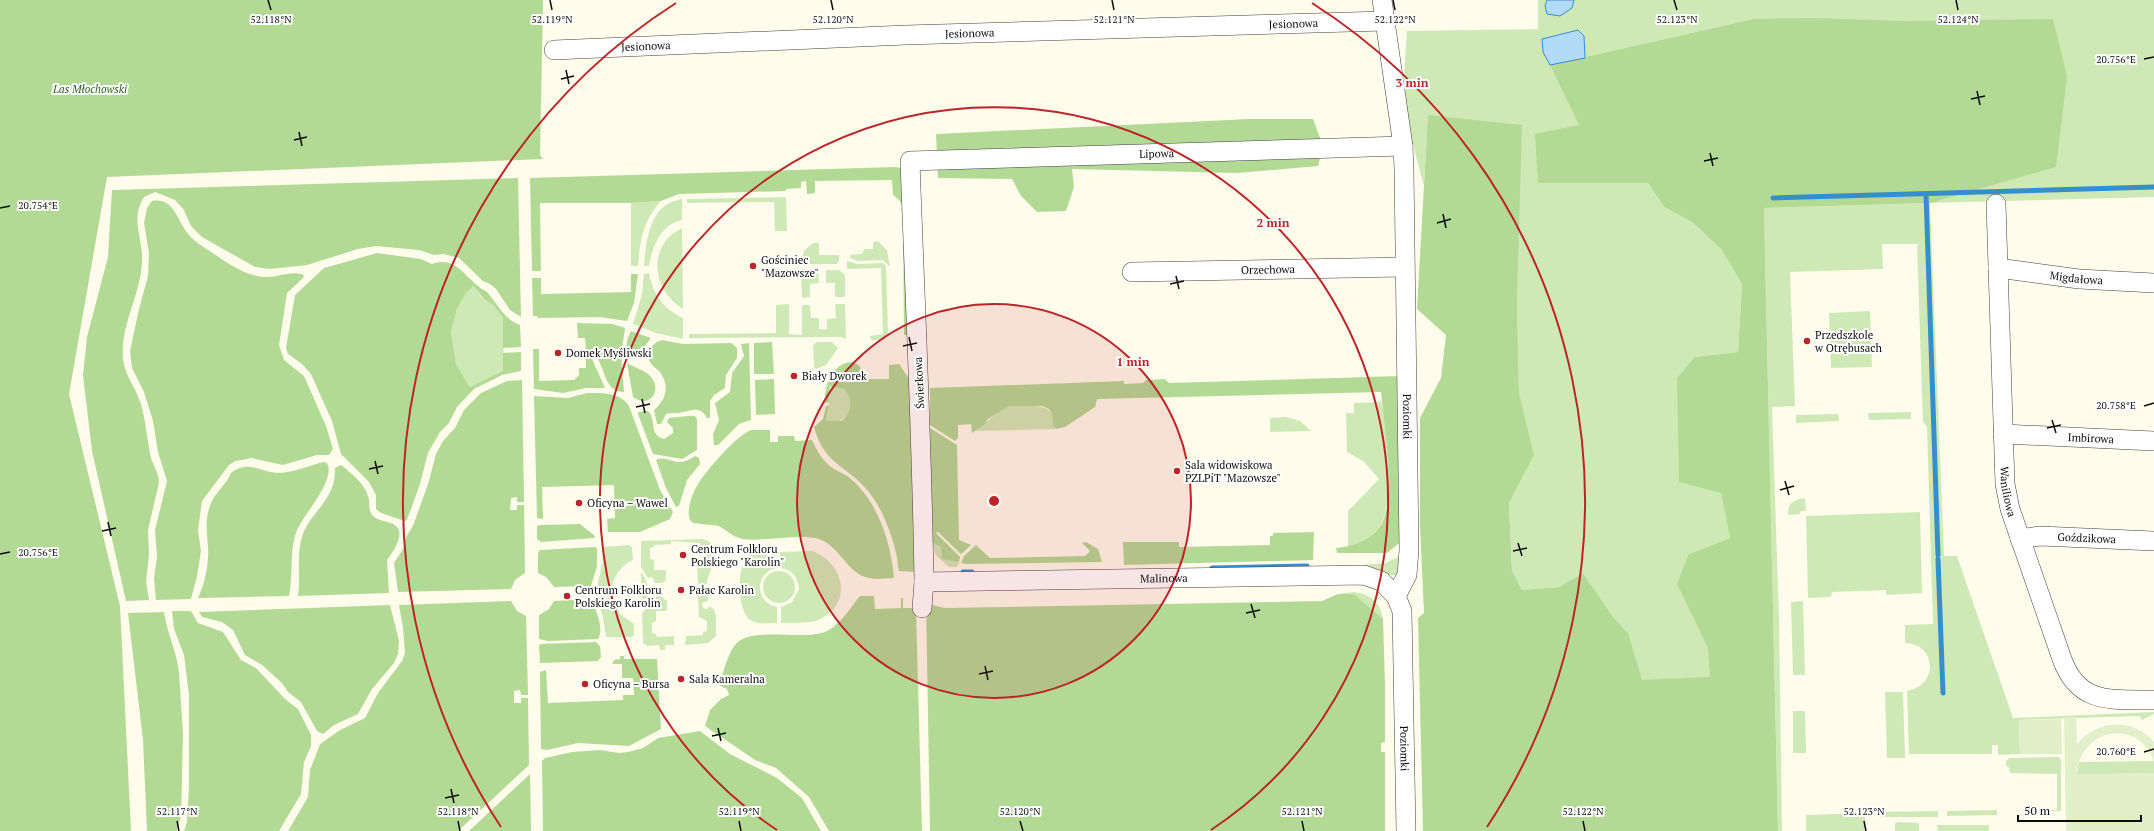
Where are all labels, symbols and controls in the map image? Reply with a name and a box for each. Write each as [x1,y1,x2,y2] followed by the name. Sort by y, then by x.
[251,13,292,26] text: 52.118°N
[532,13,573,26] text: 52.119°N
[813,13,854,26] text: 52.120°N
[1094,13,1135,26] text: 52.121°N
[1375,13,1416,26] text: 52.122°N
[1657,13,1698,26] text: 52.123°N
[1938,13,1979,26] text: 52.124°N
[1269,16,1319,31] street label: Jesionowa
[945,25,995,41] street label: Jesionowa
[621,38,671,54] street label: Jesionowa
[2096,53,2136,66] text: 20.756°E
[1396,75,1429,90] text: 3 min
[52,82,127,96] park label: Las Młochowski
[1139,146,1175,161] street label: Lipowa
[18,199,58,212] text: 20.754°E
[1257,215,1290,230] text: 2 min
[761,253,819,280] place label: Gościniec "Mazowsze"
[748,261,758,271] marker: Gościniec "Mazowsze"
[1241,262,1296,277] street label: Orzechowa
[2049,268,2104,287] street label: Migdałowa
[1814,328,1882,355] place label: Przedszkole w Otrębusach
[1802,336,1812,346] marker: Przedszkole w Otrębusach
[566,346,651,360] place label: Domek Myśliwski
[553,348,563,358] marker: Domek Myśliwski
[1117,354,1150,369] text: 1 min
[911,356,927,409] street label: Świerkowa
[802,369,867,383] place label: Biały Dworek
[789,371,799,381] marker: Biały Dworek
[1400,394,1415,439] street label: Poziomki
[2096,399,2136,412] text: 20.758°E
[2067,430,2115,446] street label: Imbirowa
[1185,458,1281,485] place label: Sala widowiskowa PZLPiT "Mazowsze"
[1172,466,1182,476] marker: Sala widowiskowa PZLPiT "Mazowsze"
[1997,466,2019,519] street label: Waniliowa
[987,494,1001,508] centre of rings
[587,496,668,510] place label: Oficyna – Wawel
[574,498,584,508] marker: Oficyna – Wawel
[2057,530,2117,546] street label: Goździkowa
[691,542,785,569] place label: Centrum Folkloru Polskiego "Karolin"
[18,546,58,559] text: 20.756°E
[678,550,688,560] marker: Centrum Folkloru Polskiego "Karolin"
[1140,571,1188,586] street label: Malinowa
[575,583,662,610] place label: Centrum Folkloru Polskiego Karolin
[689,583,755,597] place label: Pałac Karolin
[676,585,686,595] marker: Pałac Karolin
[562,591,572,601] marker: Centrum Folkloru Polskiego Karolin
[689,672,765,686] place label: Sala Kameralna
[676,674,686,684] marker: Sala Kameralna
[593,677,670,691] place label: Oficyna – Bursa
[580,679,590,689] marker: Oficyna – Bursa
[1397,726,1412,771] street label: Poziomki
[2096,745,2136,758] text: 20.760°E
[2018,797,2141,823] scale bar
[2024,803,2051,818] text: 50 m
[157,805,198,818] text: 52.117°N
[438,805,479,818] text: 52.118°N
[719,805,760,818] text: 52.119°N
[1000,805,1041,818] text: 52.120°N
[1282,805,1323,818] text: 52.121°N
[1563,805,1604,818] text: 52.122°N
[1844,805,1885,818] text: 52.123°N

